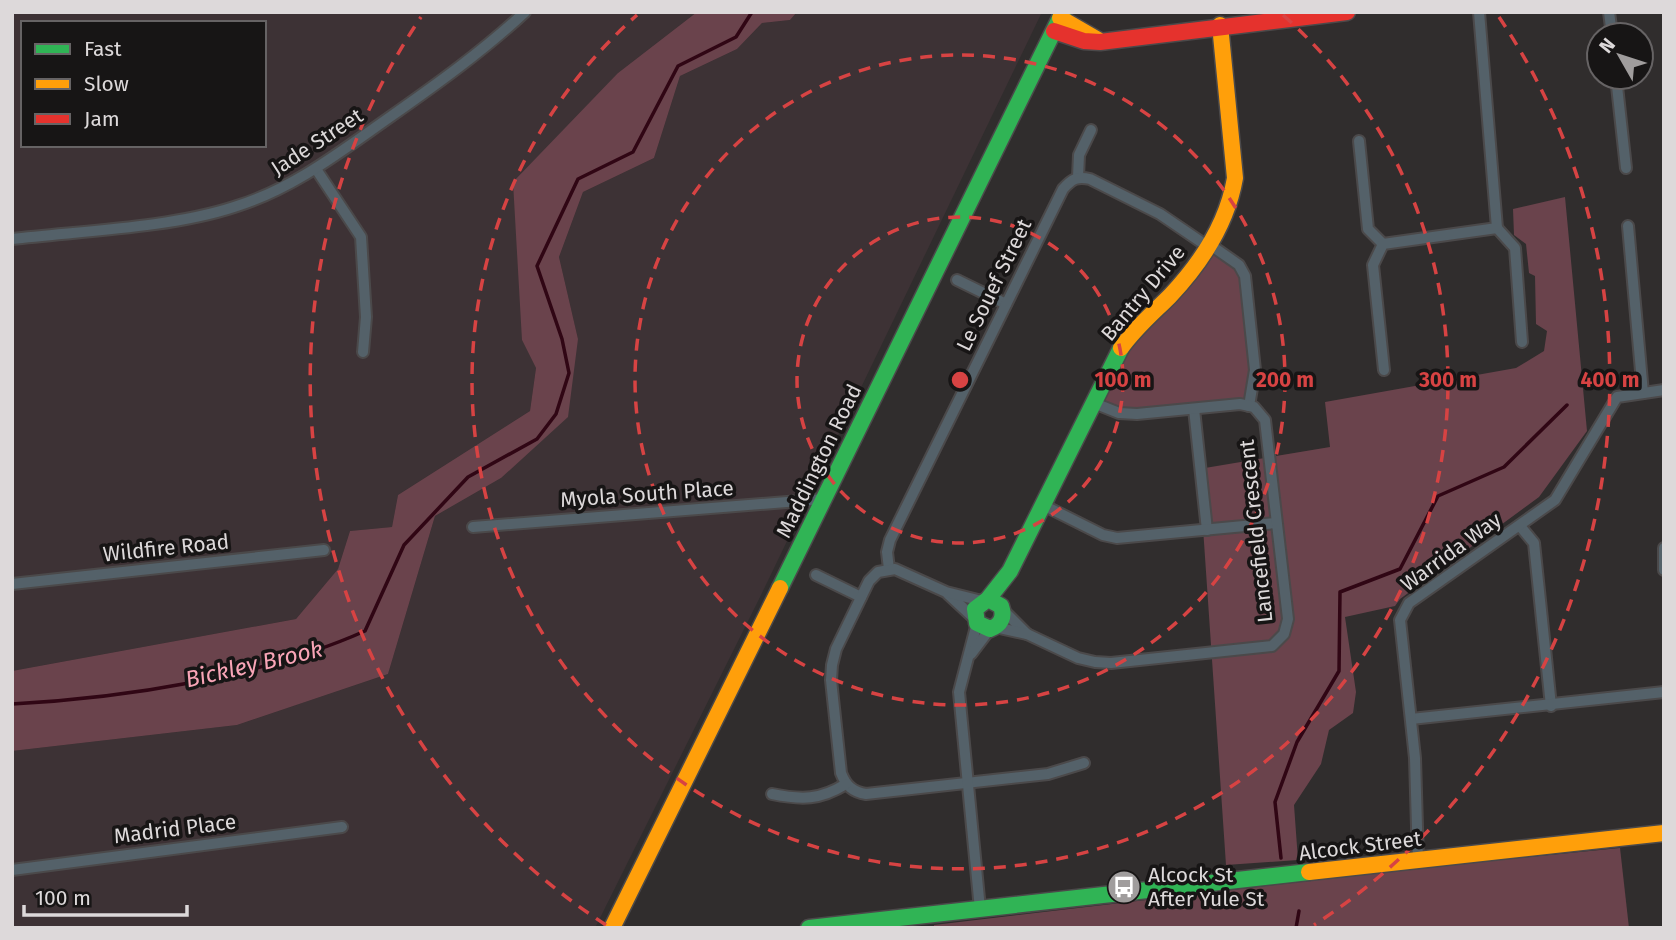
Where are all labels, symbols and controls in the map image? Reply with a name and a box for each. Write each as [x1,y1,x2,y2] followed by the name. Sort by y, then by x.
[21,21,266,147] legend
[1585,21,1655,91] north arrow
[1594,33,1620,58] text: N
[84,36,122,62] text: Fast
[84,71,129,97] text: Slow
[266,102,368,181] street label: Jade Street
[84,106,120,132] text: Jam
[951,214,1037,355] street label: Le Souef Street
[1095,240,1191,346] street label: Bantry Drive
[1094,367,1152,393] text: 100 m
[1256,367,1314,393] text: 200 m
[1418,367,1477,393] text: 300 m
[1580,367,1640,393] text: 400 m
[948,368,972,392] centre of rings
[771,380,867,542] street label: Maddington Road
[1233,438,1279,624] street label: Lancefield Crescent
[559,475,735,513] street label: Myola South Place
[1396,506,1507,597] street label: Warrida Way
[102,528,230,568] street label: Wildfire Road
[183,635,325,693] water label: Bickley Brook
[112,809,238,849] street label: Madrid Place
[1297,826,1423,866] street label: Alcock Street
[1148,862,1265,912] place label: Alcock St After Yule St
[1105,868,1143,906] bus stop icon: Alcock St After Yule St
[24,874,187,918] scale bar
[35,885,91,911] text: 100 m

